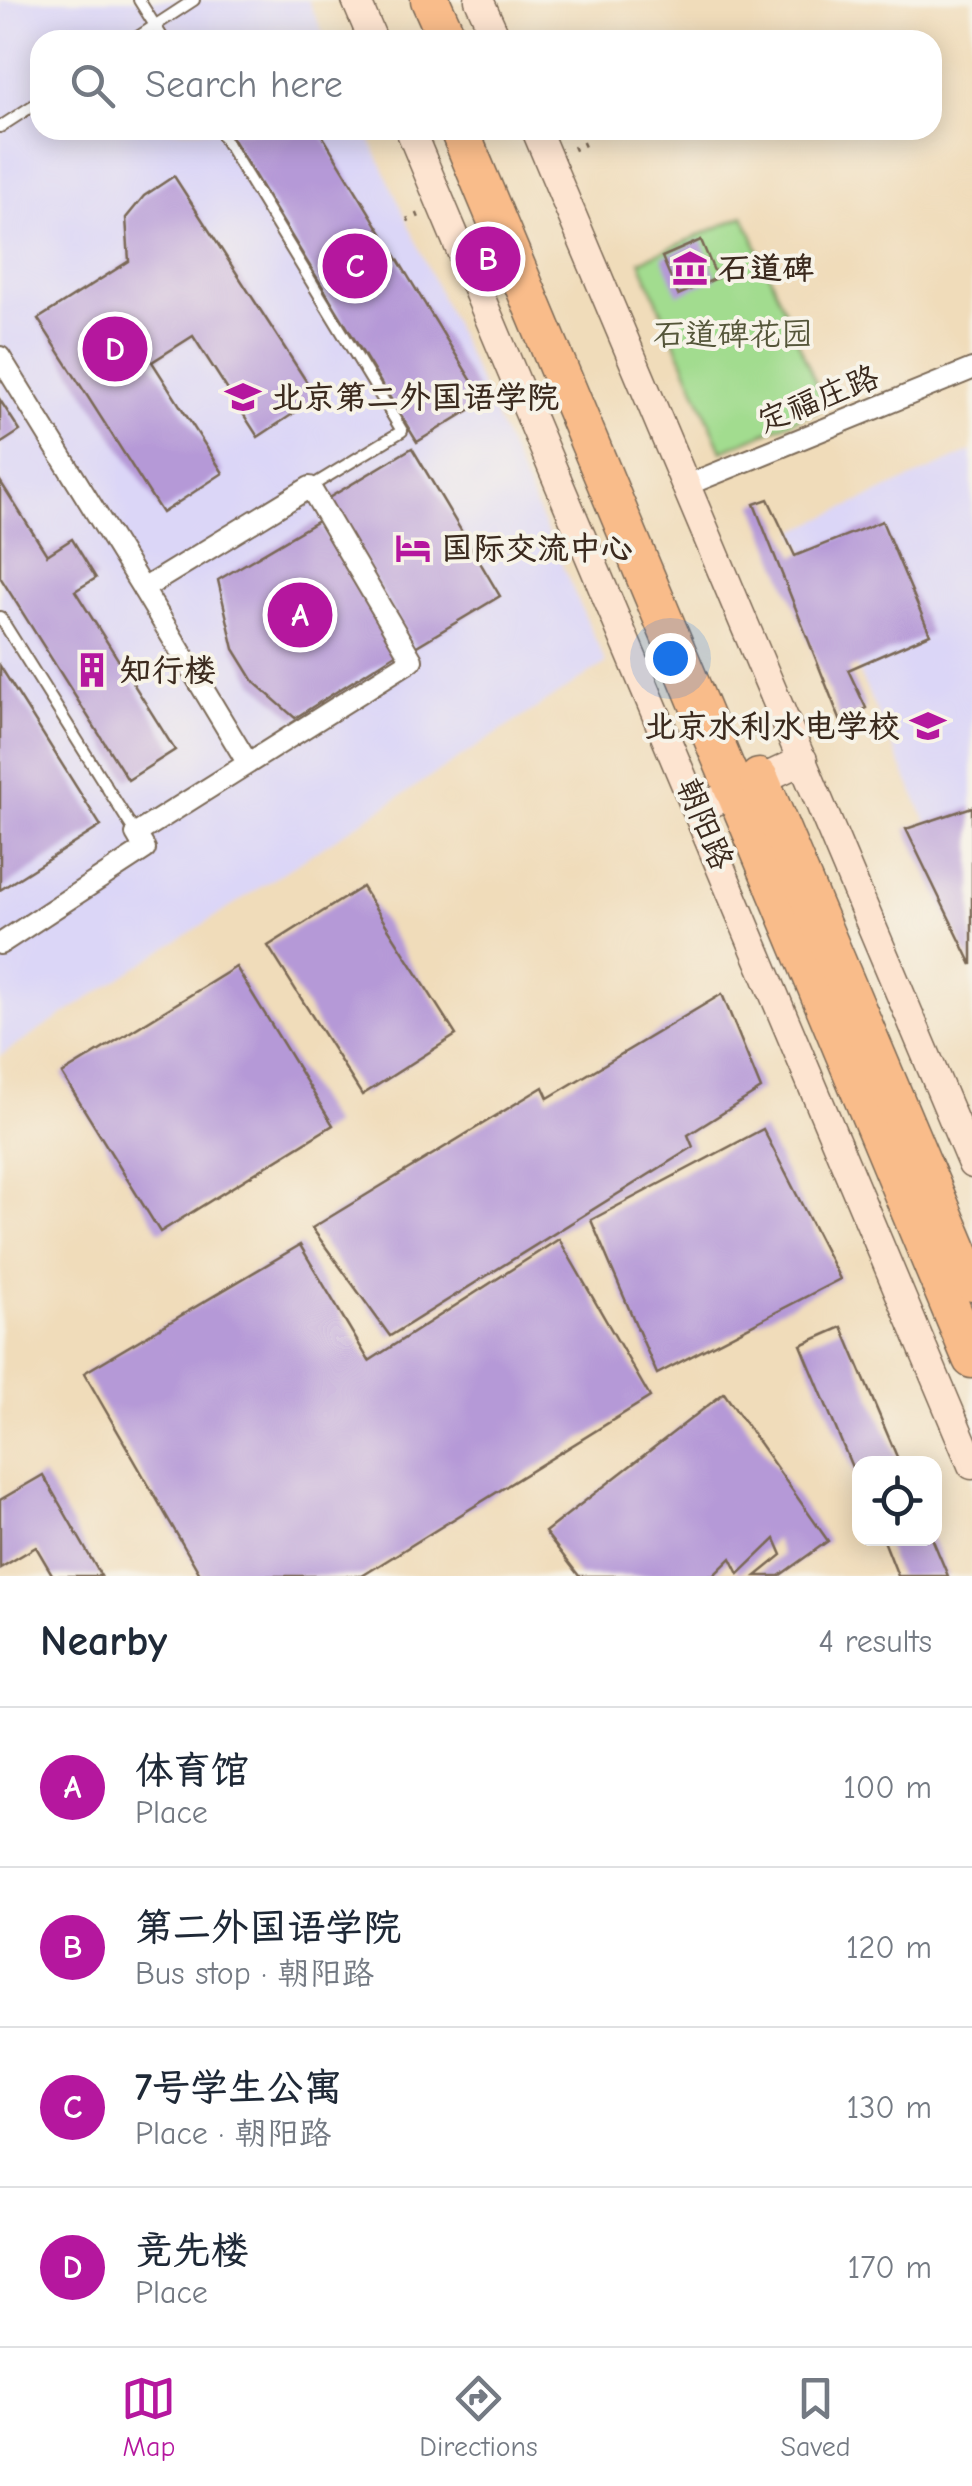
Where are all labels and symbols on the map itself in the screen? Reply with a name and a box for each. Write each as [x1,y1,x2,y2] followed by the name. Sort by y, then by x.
[456,222,520,296] pin: B
[322,228,388,304] pin: C
[671,249,709,287] museum icon: 石道碑
[718,250,814,287] place label: 石道碑
[82,312,148,386] pin: D
[653,316,813,353] park label: 石道碑花园
[752,358,884,440] street label: 定福庄路
[224,378,262,416] school or university icon: 北京第二外国语学院
[271,379,559,416] place label: 北京第二外国语学院
[394,529,432,567] hotel icon: 国际交流中心
[441,530,633,567] place label: 国际交流中心
[268,578,332,652] pin: A
[645,633,696,684] your location
[73,651,111,689] building icon: 知行楼
[120,652,216,689] place label: 知行楼
[909,707,947,745] school or university icon: 北京水利水电学校
[644,708,900,745] place label: 北京水利水电学校
[669,773,741,875] street label: 朝阳路

